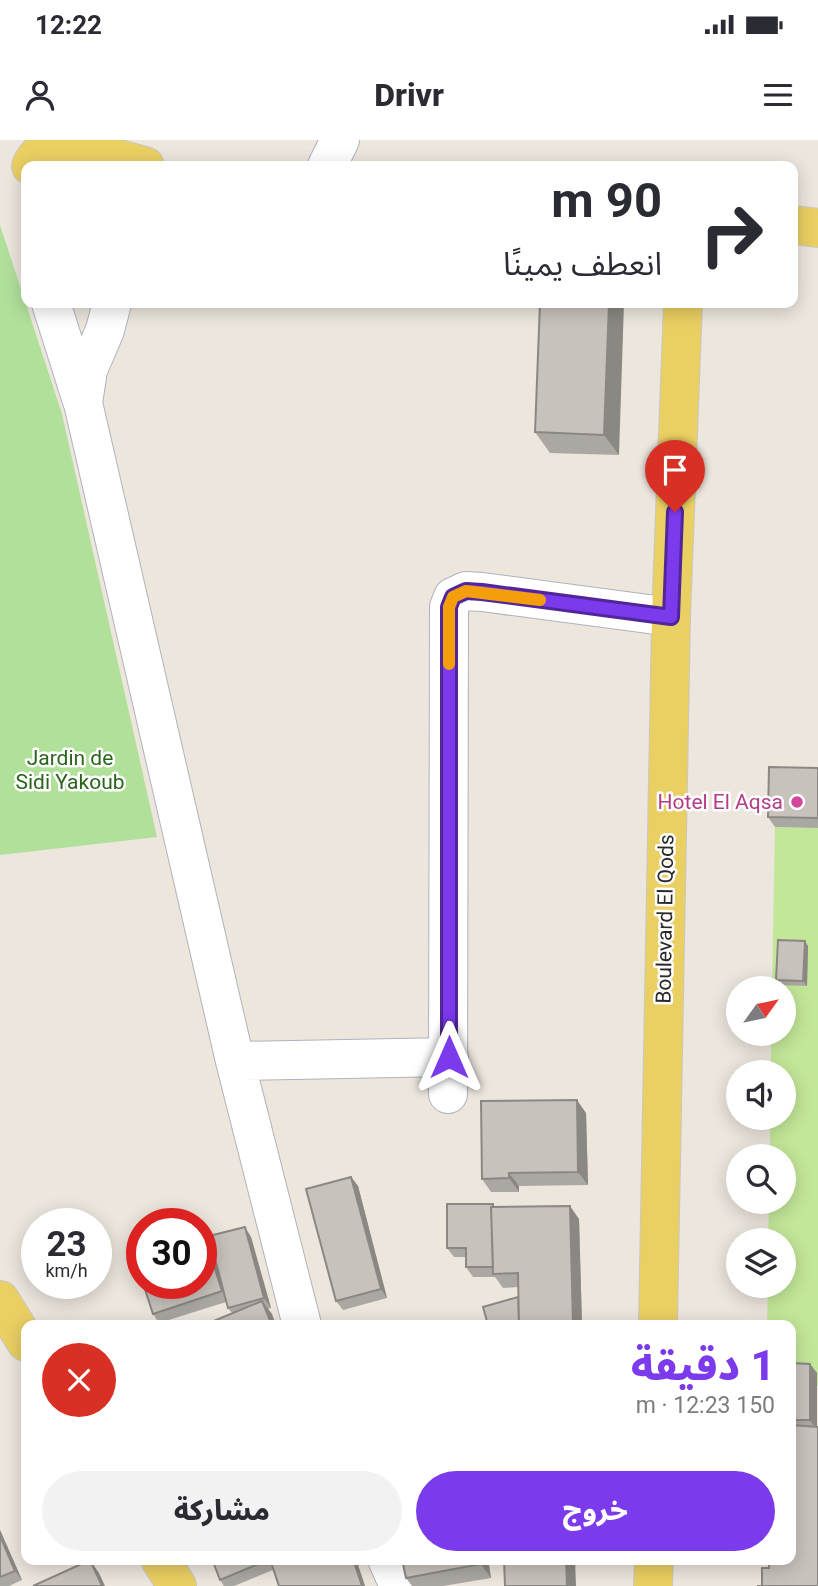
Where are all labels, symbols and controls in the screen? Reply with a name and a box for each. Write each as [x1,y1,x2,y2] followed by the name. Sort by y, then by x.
[35,10,102,40] text: 12:22
[21,76,59,114] icon: person
[374,76,444,114] text: Drivr
[759,76,797,114] icon: menu
[551,172,662,229] text: 90 m
[686,189,777,280] icon: right
[503,245,662,283] text: انعطف يمينًا
[645,440,705,512] pin
[656,451,694,489] icon: arrive
[15,746,125,794] park label: Jardin de Sidi Yakoub
[658,790,783,814] place label: Hotel El Aqsa
[789,794,805,810] marker: Hotel El Aqsa
[652,834,678,1004] street label: Boulevard El Qods
[726,976,796,1046] north arrow
[726,976,796,1298] map controls
[412,1020,486,1094] position arrow
[726,1060,796,1130] button: sound
[726,1144,796,1214] button: search
[126,1208,217,1299] speed limit sign: 30
[46,1224,87,1265] text: 23
[726,1228,796,1298] button: layers
[45,1260,88,1281] text: km/h
[631,1341,775,1390] text: 1 دقيقة
[42,1343,116,1417] button: close
[636,1392,775,1419] text: 150 m · 12:23
[42,1471,402,1551] button: مشاركة
[416,1471,775,1551] button: خروج

